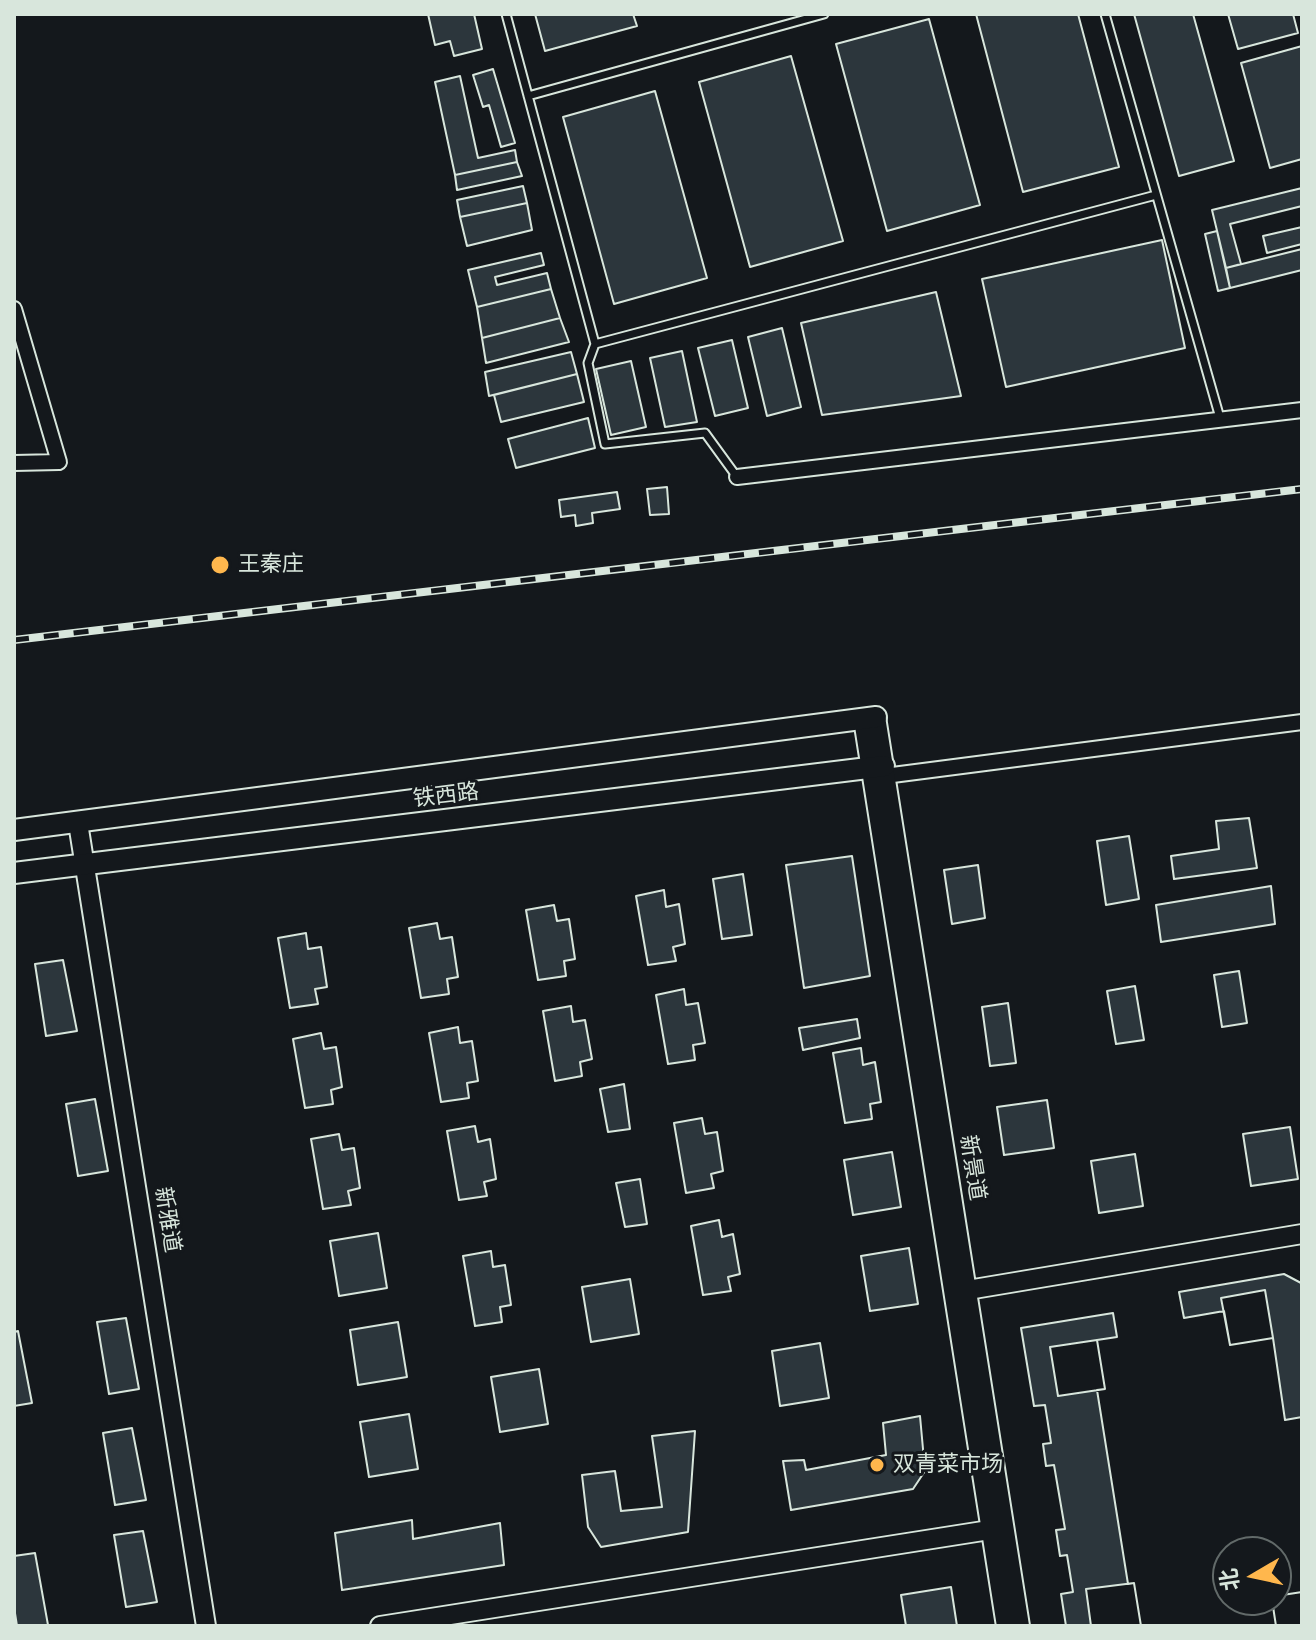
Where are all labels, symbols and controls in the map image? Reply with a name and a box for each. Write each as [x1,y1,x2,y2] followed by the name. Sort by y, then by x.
[238,552,304,578] place label: 王秦庄
[209,554,231,576] marker: 王秦庄
[412,779,480,813] street label: 铁西路
[954,1133,990,1203] street label: 新景道
[149,1185,185,1255] street label: 新雅道
[893,1452,1003,1478] place label: 双青菜市场
[868,1456,886,1474] marker: 双青菜市场
[1212,1536,1292,1616] north arrow
[1215,1567,1245,1593] text: 北

